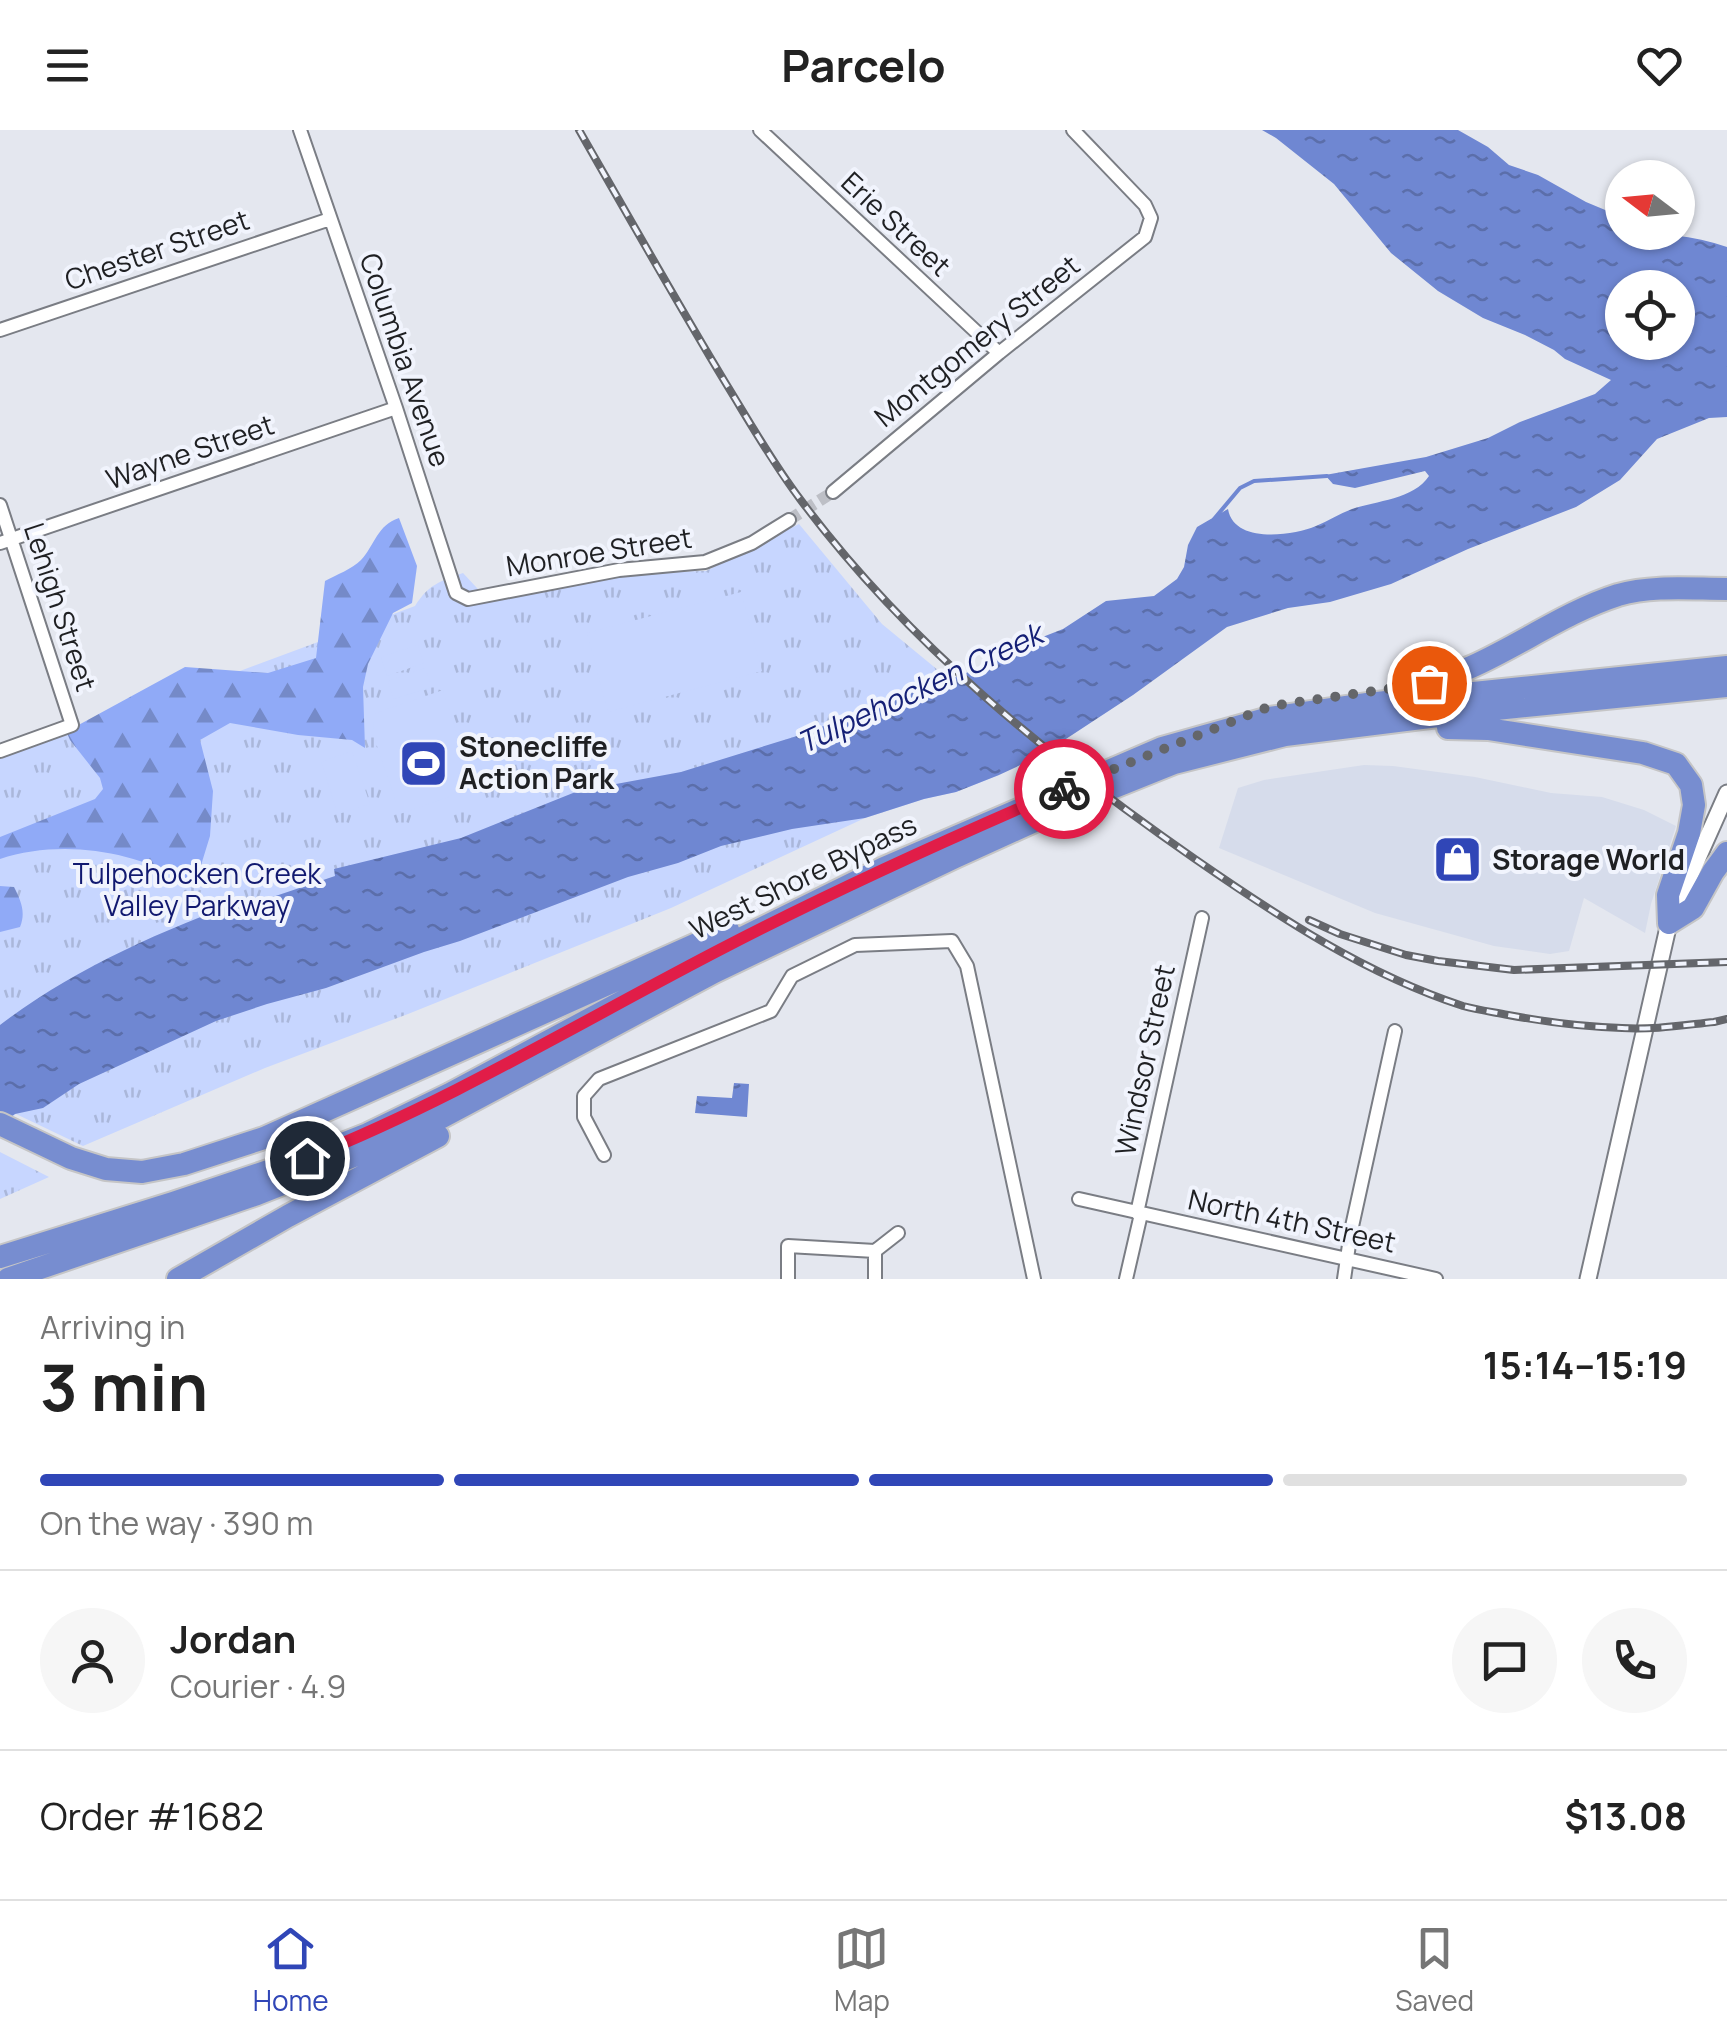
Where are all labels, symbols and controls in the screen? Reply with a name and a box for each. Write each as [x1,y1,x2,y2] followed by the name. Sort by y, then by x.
[781,34,946,96] text: Parcelo
[40,38,95,93] icon: menu
[1632,38,1687,93] icon: heart
[1605,160,1695,250] north arrow
[1605,160,1695,360] map controls
[834,163,960,284] street label: Erie Street
[59,200,254,298] street label: Chester Street
[866,246,1087,435] street label: Montgomery Street
[352,248,460,472] street label: Columbia Avenue
[1605,270,1695,360] button: locate
[101,405,279,498] street label: Wayne Street
[16,518,106,696] street label: Lehigh Street
[503,518,694,584] street label: Monroe Street
[790,611,1052,762] water label: Tulpehocken Creek
[1387,641,1472,726] pin
[1402,656,1457,711] icon: bag
[459,727,615,797] place label: Stonecliffe Action Park
[398,737,450,789] sports icon: Stonecliffe Action Park
[1014,739,1114,839] courier
[1037,762,1092,817] icon: bike
[683,805,922,948] street label: West Shore Bypass
[1431,834,1483,886] shop icon: Storage World
[1492,840,1685,878] place label: Storage World
[73,854,322,924] park label: Tulpehocken Creek Valley Parkway
[1105,961,1183,1159] street label: Windsor Street
[265,1116,350,1201] pin
[280,1131,335,1186] icon: home
[1185,1179,1400,1261] street label: North 4th Street
[40,1305,185,1349] text: Arriving in
[1483,1338,1687,1390] text: 15:14–15:19
[40,1342,208,1431] text: 3 min
[40,1501,313,1545] text: On the way · 390 m
[40,1608,145,1713] button: person
[1452,1608,1557,1713] button: chat
[1582,1608,1687,1713] button: phone
[170,1612,296,1664] text: Jordan
[170,1664,346,1708] text: Courier · 4.9
[40,1789,264,1841] text: Order #1682
[1565,1789,1687,1841] text: $13.08
[253,1921,329,2019] tab: Home
[834,1921,890,2019] tab: Map
[1395,1921,1474,2019] tab: Saved

